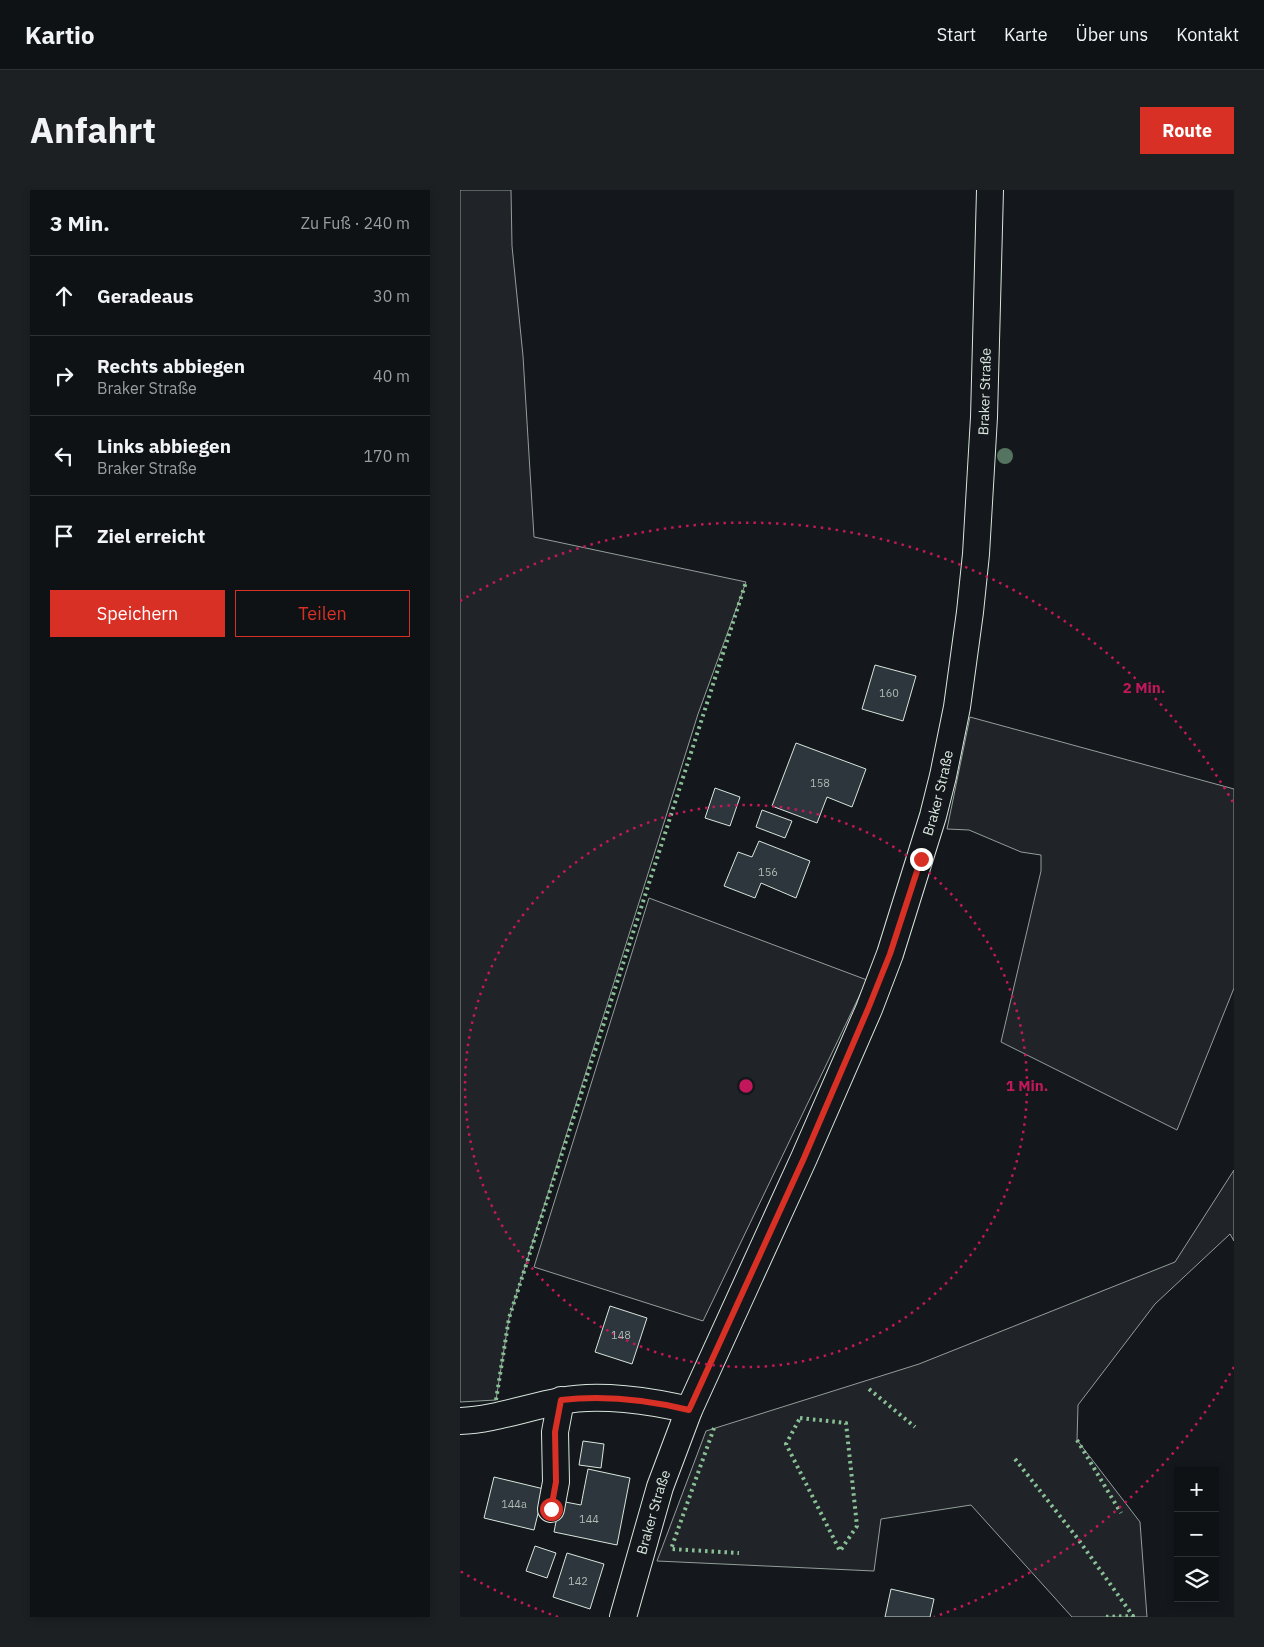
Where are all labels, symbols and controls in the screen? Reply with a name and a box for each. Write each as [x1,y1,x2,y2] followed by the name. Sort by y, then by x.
[25,19,95,51] text: Kartio
[937,23,976,46] text: Start
[1004,23,1048,46] text: Karte
[1076,23,1148,46] text: Über uns
[1176,23,1239,46] text: Kontakt
[30,107,156,153] text: Anfahrt
[1140,107,1234,154] button: Route
[50,209,110,237] text: 3 Min.
[301,213,410,233] text: Zu Fuß · 240 m
[50,282,78,310] icon: ahead
[97,284,194,308] text: Geradeaus
[373,286,410,306] text: 30 m
[974,347,995,436] street label: Braker Straße
[97,354,245,378] text: Rechts abbiegen
[50,362,78,390] icon: right
[373,366,410,386] text: 40 m
[97,378,197,398] text: Braker Straße
[97,434,231,458] text: Links abbiegen
[50,442,78,470] icon: left
[363,446,410,466] text: 170 m
[97,458,197,478] text: Braker Straße
[50,522,78,550] icon: arrive
[97,524,205,548] text: Ziel erreicht
[50,590,225,637] button: Speichern
[235,590,410,637] button: Teilen
[1123,678,1165,697] text: 2 Min.
[879,686,899,700] house number: 160
[918,748,957,838] street label: Braker Straße
[810,776,830,790] house number: 158
[910,848,933,871] route end
[758,865,778,879] house number: 156
[1006,1076,1048,1095] text: 1 Min.
[737,1077,755,1095] centre of rings
[611,1328,631,1342] house number: 148
[632,1467,675,1557] street label: Braker Straße
[1174,1467,1219,1602] map controls
[1174,1467,1219,1512] button: +
[501,1497,527,1511] house number: 144a
[540,1498,563,1521] route start
[579,1512,599,1526] house number: 144
[1174,1512,1219,1557] button: −
[1174,1557,1219,1602] button: layers
[568,1574,588,1588] house number: 142

